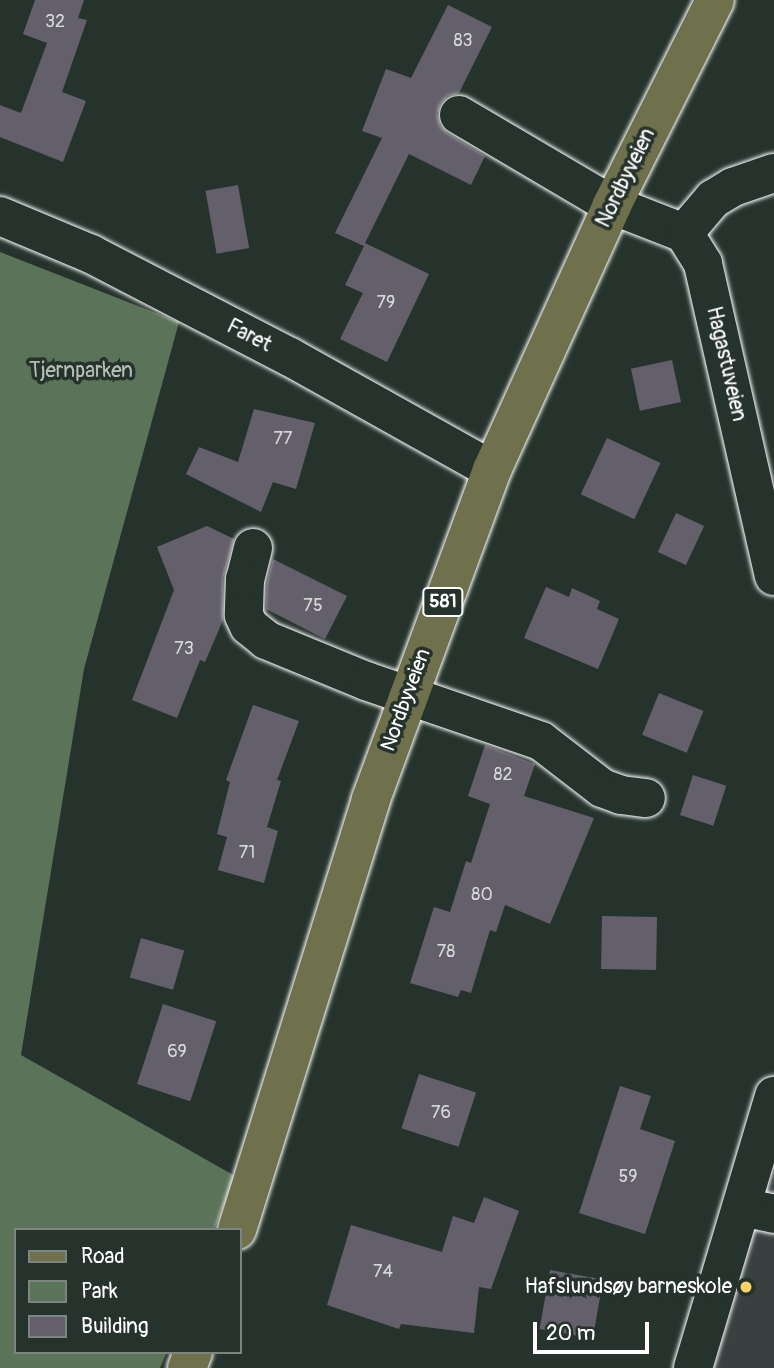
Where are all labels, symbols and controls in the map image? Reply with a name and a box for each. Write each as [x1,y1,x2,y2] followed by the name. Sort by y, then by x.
[45,11,65,33] house number: 32
[453,30,473,52] house number: 83
[591,124,661,232] street label: Nordbyveien
[377,292,395,314] house number: 79
[701,304,751,424] street label: Hagastuveien
[222,314,276,358] street label: Faret
[29,358,133,384] park label: Tjernparken
[273,428,293,450] house number: 77
[422,586,464,618] road number: 581
[303,595,323,617] house number: 75
[174,638,194,660] house number: 73
[376,645,436,755] street label: Nordbyveien
[493,764,513,786] house number: 82
[239,842,255,864] house number: 71
[471,884,493,906] house number: 80
[437,941,455,963] house number: 78
[167,1041,187,1063] house number: 69
[431,1102,451,1124] house number: 76
[618,1166,638,1188] house number: 59
[14,1228,242,1354] legend
[81,1243,125,1270] text: Road
[373,1261,393,1283] house number: 74
[525,1274,732,1300] place label: Hafslundsøy barneskole
[81,1278,118,1305] text: Park
[738,1279,754,1295] marker: Hafslundsøy barneskole
[536,1308,652,1352] scale bar
[81,1313,148,1340] text: Building
[546,1320,595,1347] text: 20 m

